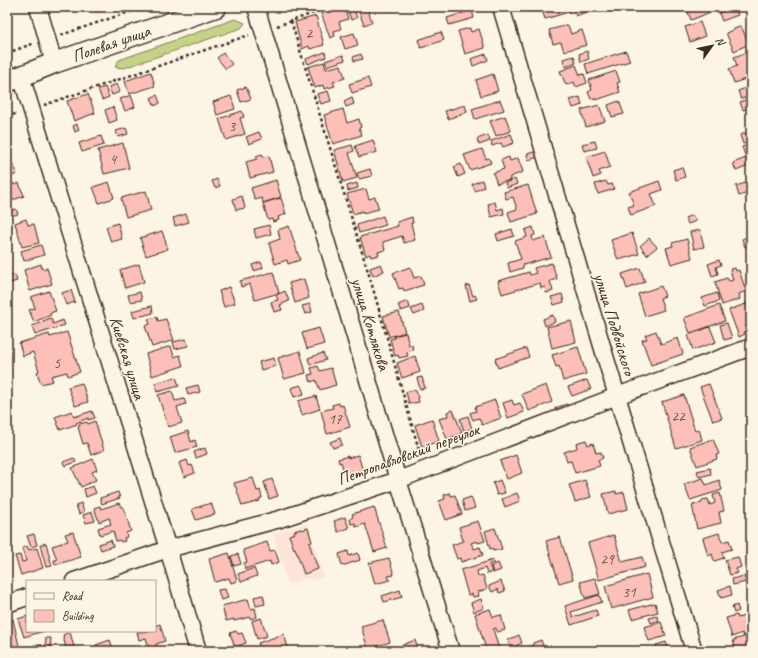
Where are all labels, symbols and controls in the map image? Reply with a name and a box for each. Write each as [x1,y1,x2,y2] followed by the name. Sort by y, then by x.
[69,20,155,67] street label: Полевая улица
[306,24,314,43] house number: 2
[692,26,732,66] north arrow
[713,34,729,49] text: N
[229,117,237,136] house number: 3
[110,150,118,169] house number: 4
[589,270,641,380] street label: улица Подвойского
[346,274,395,375] street label: улица Котлякова
[105,314,151,404] street label: Киевская улица
[54,354,62,373] house number: 5
[671,407,686,426] house number: 22
[328,410,343,429] house number: 17
[335,419,483,490] street label: Петропавловский переулок
[600,550,615,569] house number: 29
[26,580,156,632] legend
[622,583,637,602] house number: 31
[62,588,84,604] text: Road
[62,608,94,624] text: Building

